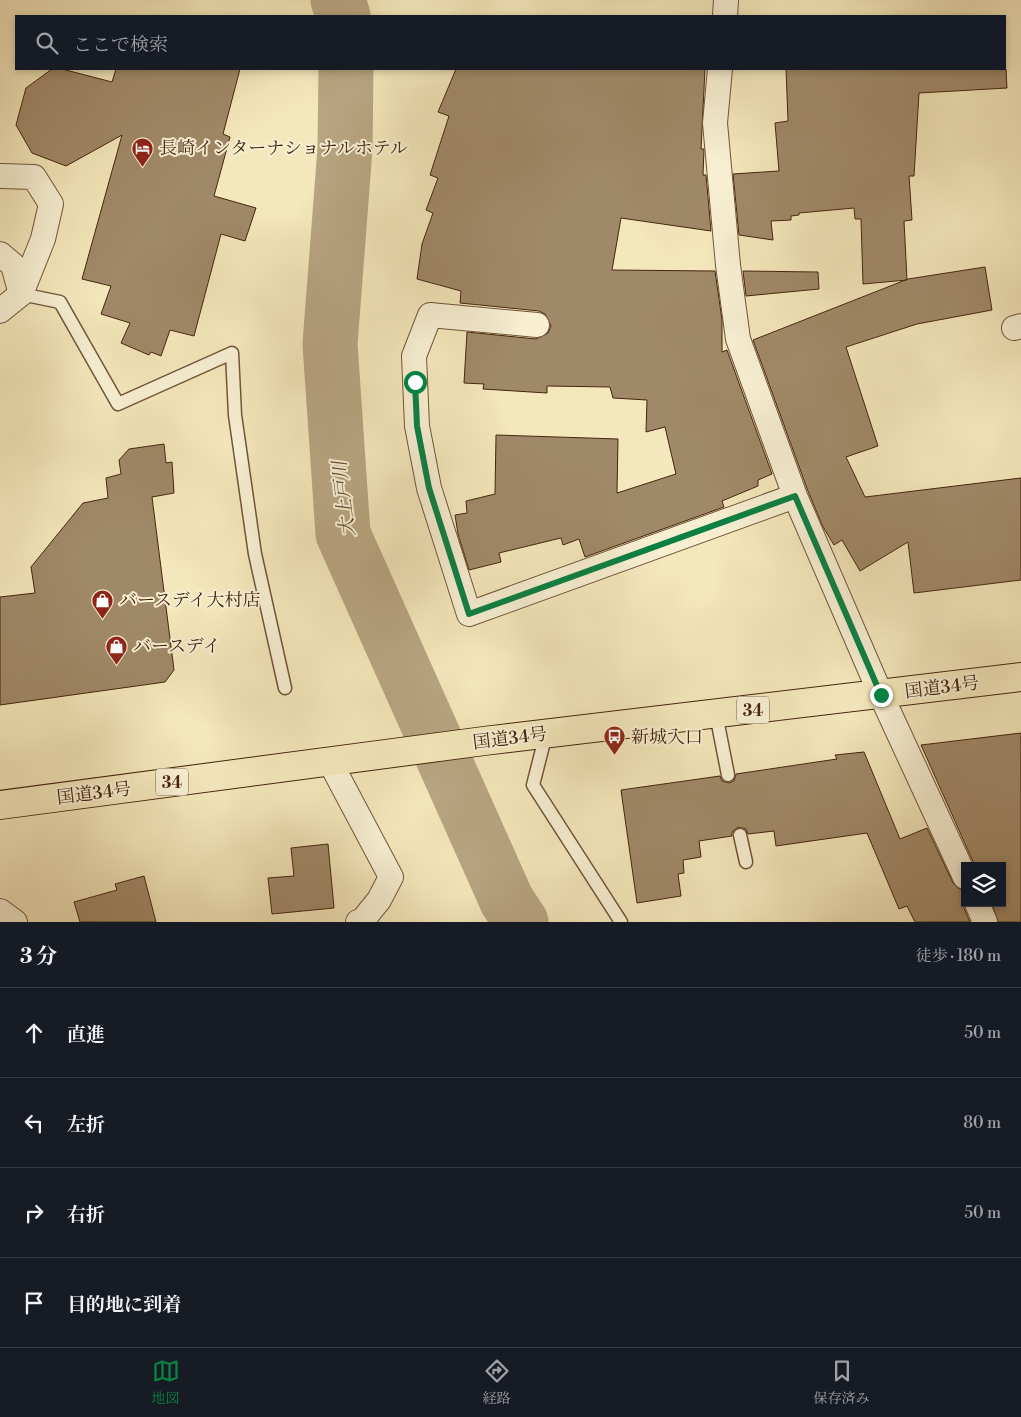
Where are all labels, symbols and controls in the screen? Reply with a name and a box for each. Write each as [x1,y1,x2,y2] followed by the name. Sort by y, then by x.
[15,15,1006,70] search box
[33,29,61,57] icon: search
[73,33,168,57] text: ここで検索
[131,136,155,167] hotel icon: 長崎インターナショナルホテル
[159,137,408,160] place label: 長崎インターナショナルホテル
[404,371,427,394] route start
[327,458,361,538] water label: 大上戸川
[91,588,115,619] shop icon: バースデイ大村店
[119,589,260,612] place label: バースデイ大村店
[105,634,129,665] shop icon: バースデイ
[133,635,220,658] place label: バースデイ
[903,672,981,703] street label: 国道34号
[870,684,893,707] route end
[737,696,769,724] road number: 34
[471,723,549,754] street label: 国道34号
[603,725,627,756] bus stop icon: 新城入口
[631,726,703,749] place label: 新城入口
[156,769,188,796] road number: 34
[55,778,133,809] street label: 国道34号
[961,862,1006,907] map controls
[961,862,1006,907] button: layers
[20,944,57,970] text: 3 分
[915,946,1001,966] text: 徒歩 · 180 m
[20,1019,48,1047] icon: ahead
[67,1023,105,1047] text: 直進
[964,1023,1001,1043] text: 50 m
[20,1109,48,1137] icon: left
[67,1113,105,1137] text: 左折
[963,1113,1001,1133] text: 80 m
[20,1199,48,1227] icon: right
[67,1203,105,1227] text: 右折
[964,1203,1001,1223] text: 50 m
[20,1289,48,1317] icon: arrive
[67,1293,181,1317] text: 目的地に到着
[152,1357,180,1408] tab: 地図
[483,1357,511,1408] tab: 経路
[814,1357,870,1408] tab: 保存済み

